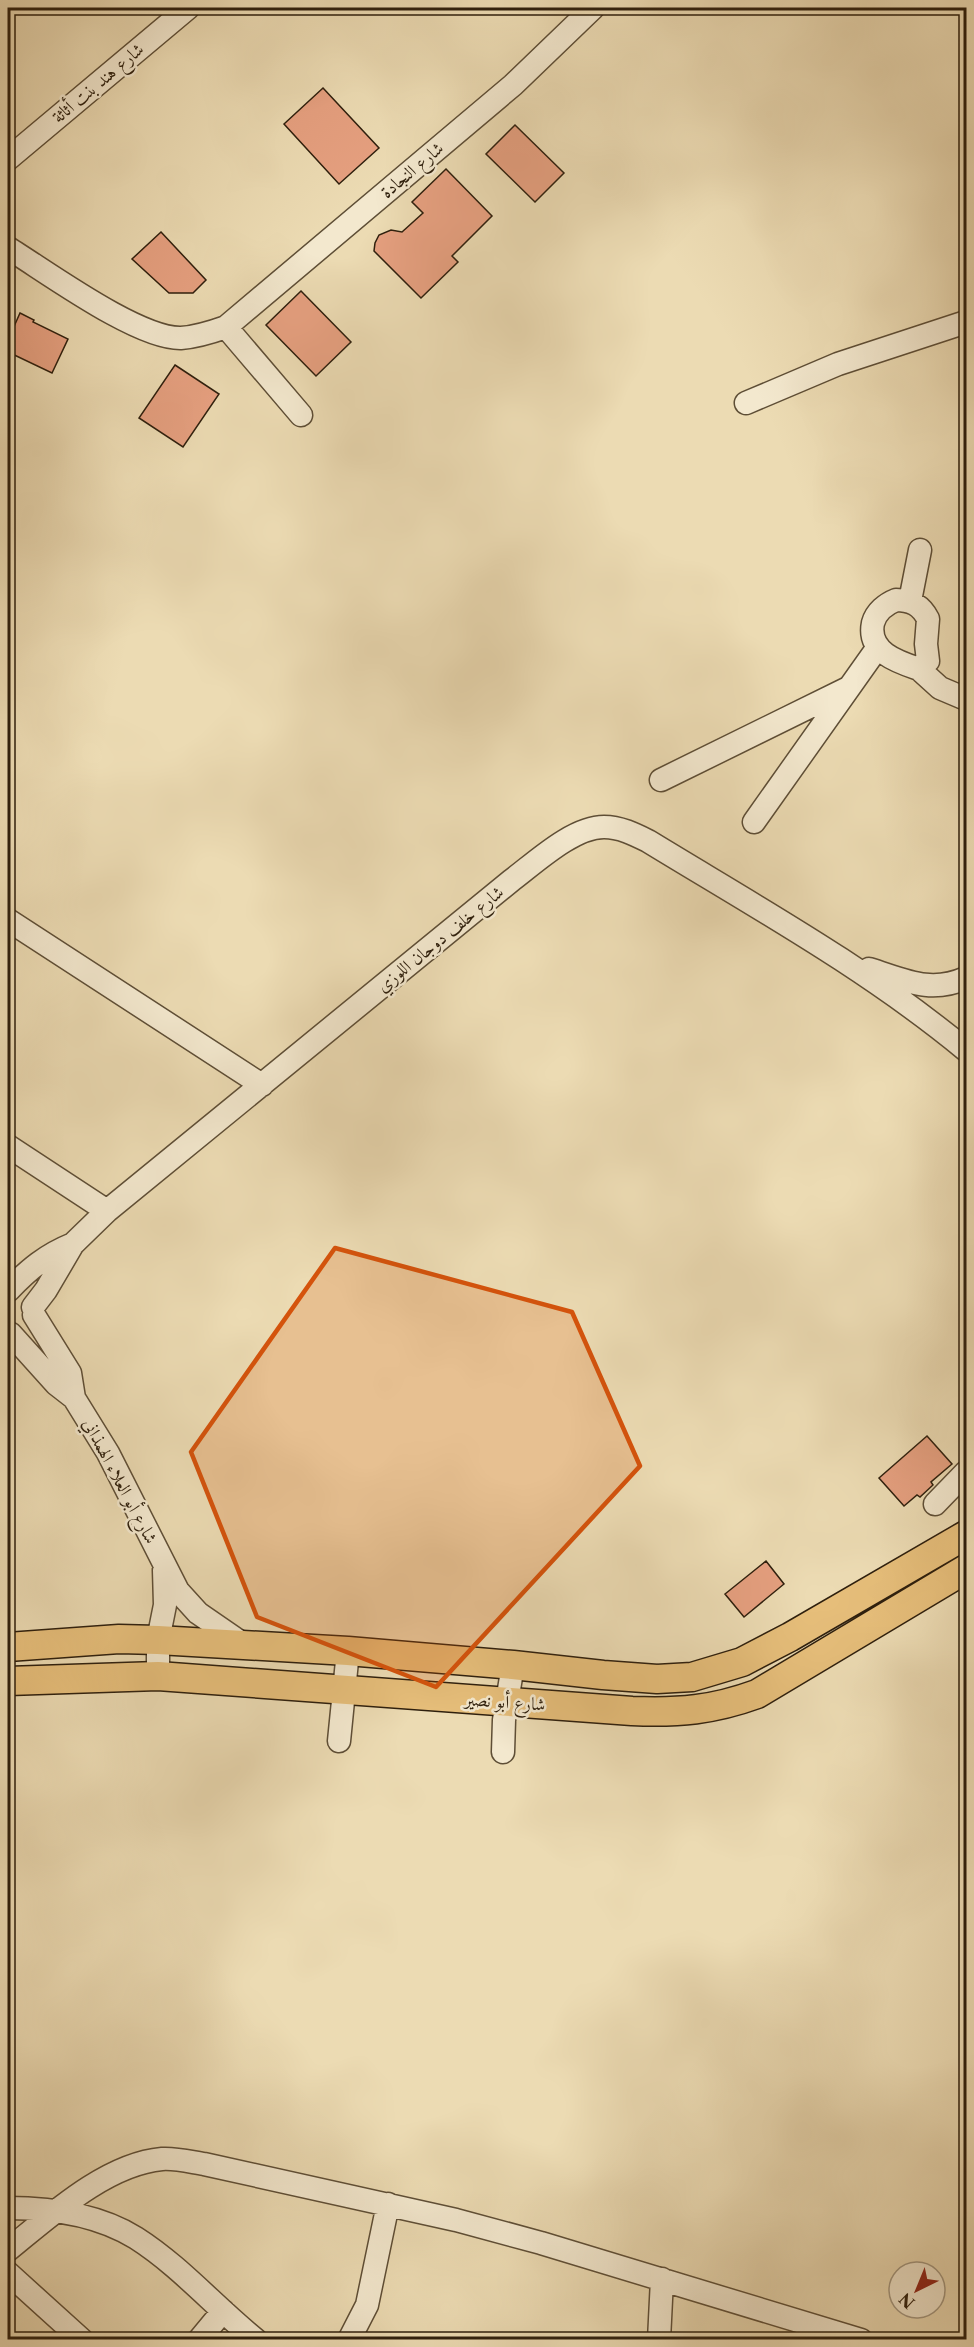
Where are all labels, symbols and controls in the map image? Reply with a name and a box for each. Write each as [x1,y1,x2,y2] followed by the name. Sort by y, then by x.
[46,37,151,131] street label: شارع هند بنت أثاثة
[376,137,451,206] street label: شارع النجادة
[372,881,510,1000] street label: شارع خلف دوجان اللوزي
[74,1414,164,1549] street label: شارع أبو العلاء الهمذاني
[462,1686,546,1720] street label: شارع أبو نصير
[887,2260,947,2320] north arrow
[895,2289,919,2313] text: N

